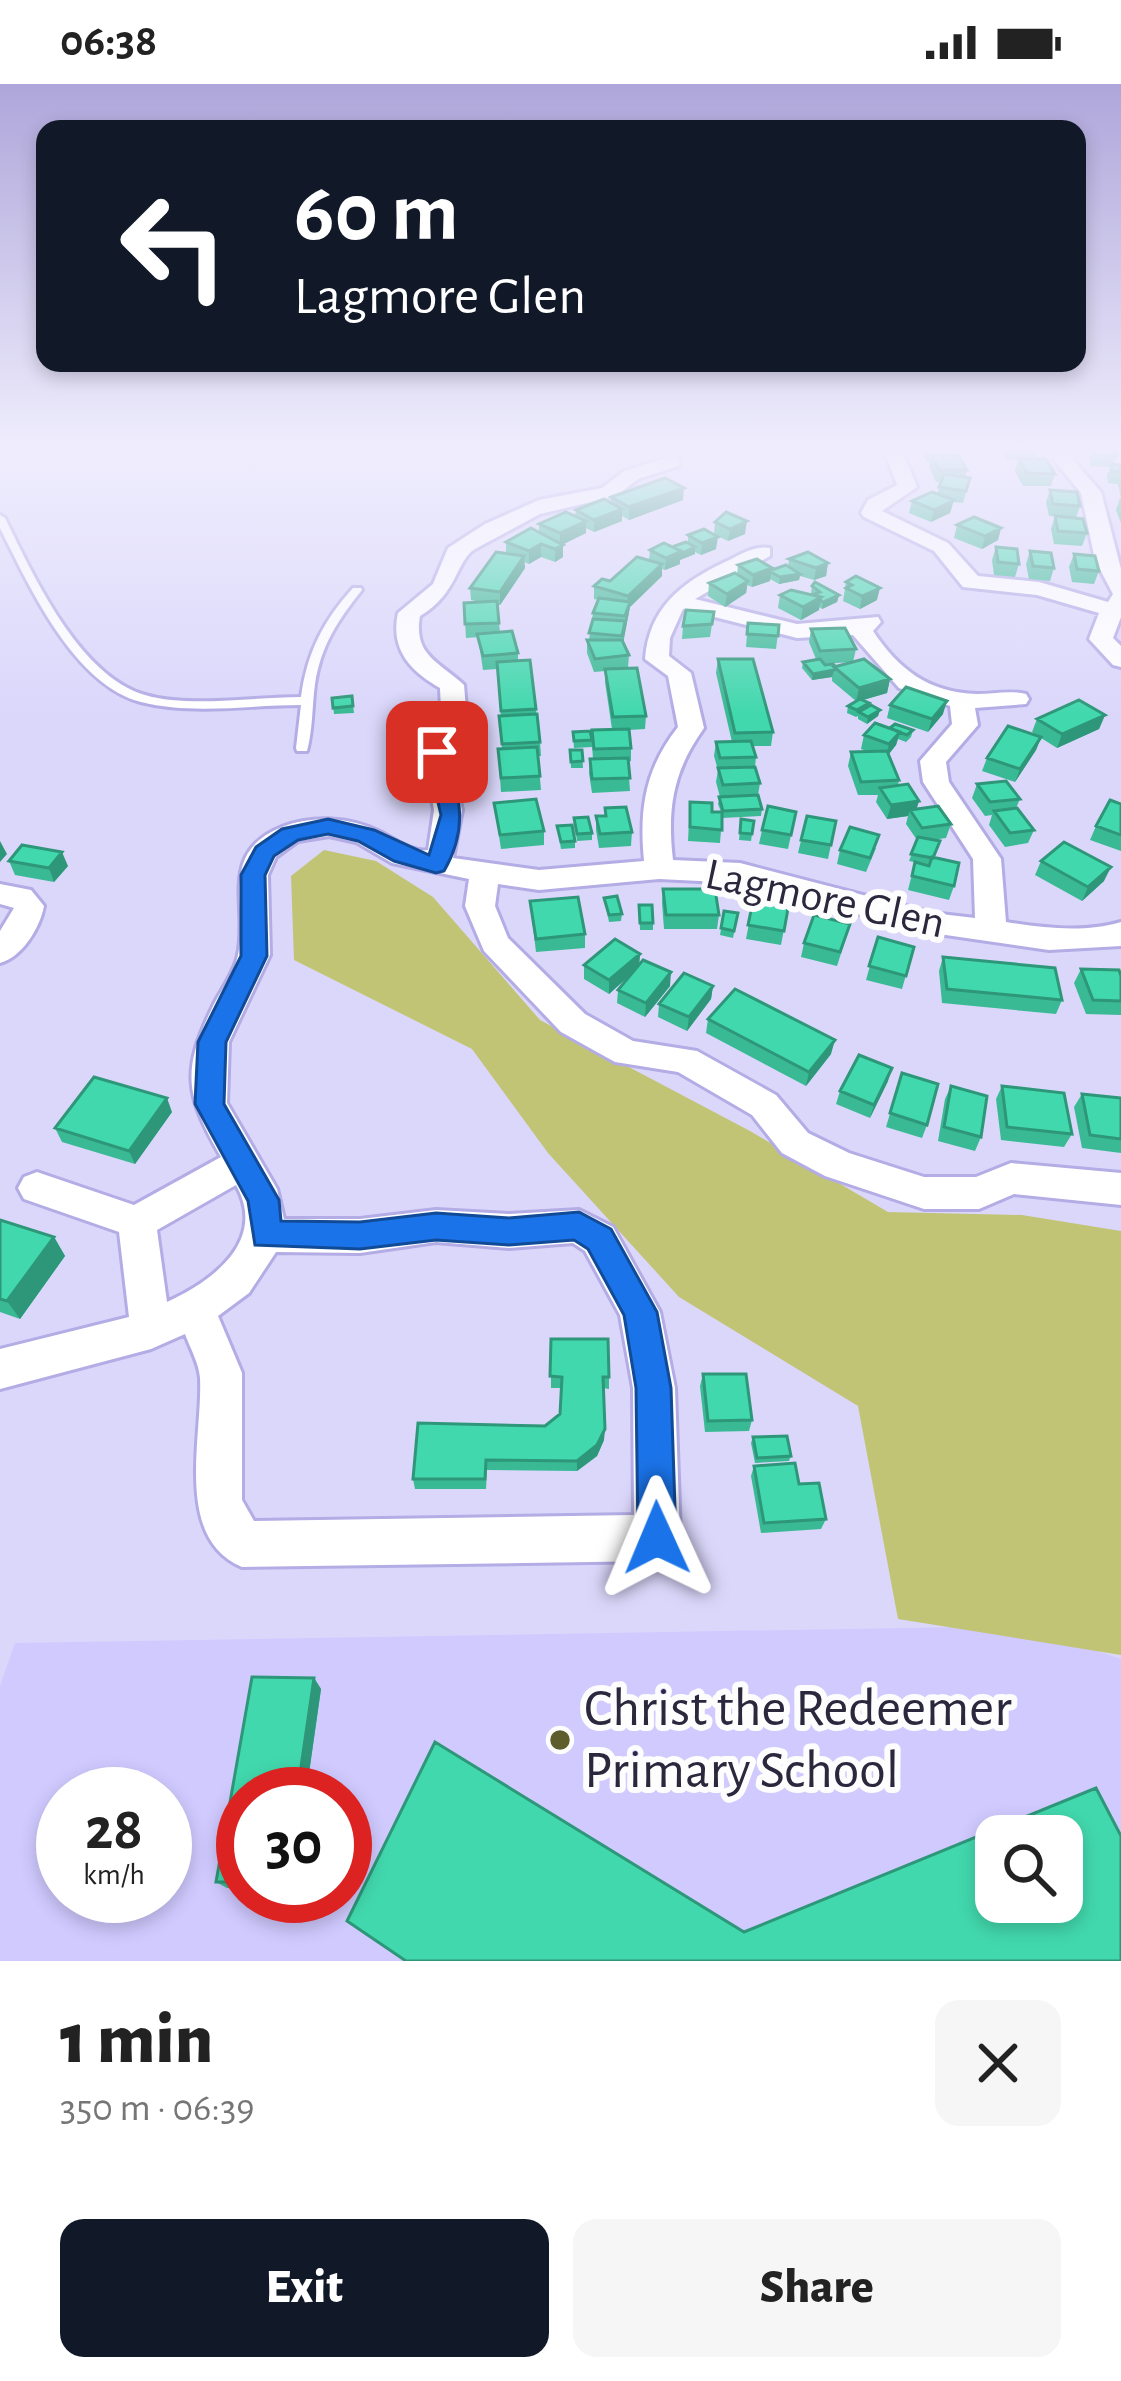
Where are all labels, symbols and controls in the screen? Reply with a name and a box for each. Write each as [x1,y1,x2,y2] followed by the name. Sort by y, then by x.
[60,19,157,64] text: 06:38
[96,168,252,324] icon: left
[294,172,459,256] text: 60 m
[294,270,586,324] text: Lagmore Glen
[386,701,488,803] pin
[404,719,470,785] icon: arrive
[701,852,949,946] street label: Lagmore Glen
[594,1475,720,1601] position arrow
[584,1682,1012,1798] place label: Christ the Redeemer Primary School
[547,1727,573,1753] marker: Christ the Redeemer Primary School
[216,1767,372,1923] speed limit sign: 30
[85,1800,143,1860] text: 28
[975,1815,1083,1923] map controls
[975,1815,1083,1923] button: search
[83,1860,145,1890] text: km/h
[935,2000,1061,2126] button: close
[60,2004,213,2076] text: 1 min
[60,2089,255,2128] text: 350 m · 06:39
[60,2219,549,2357] button: Exit
[573,2219,1061,2357] button: Share

